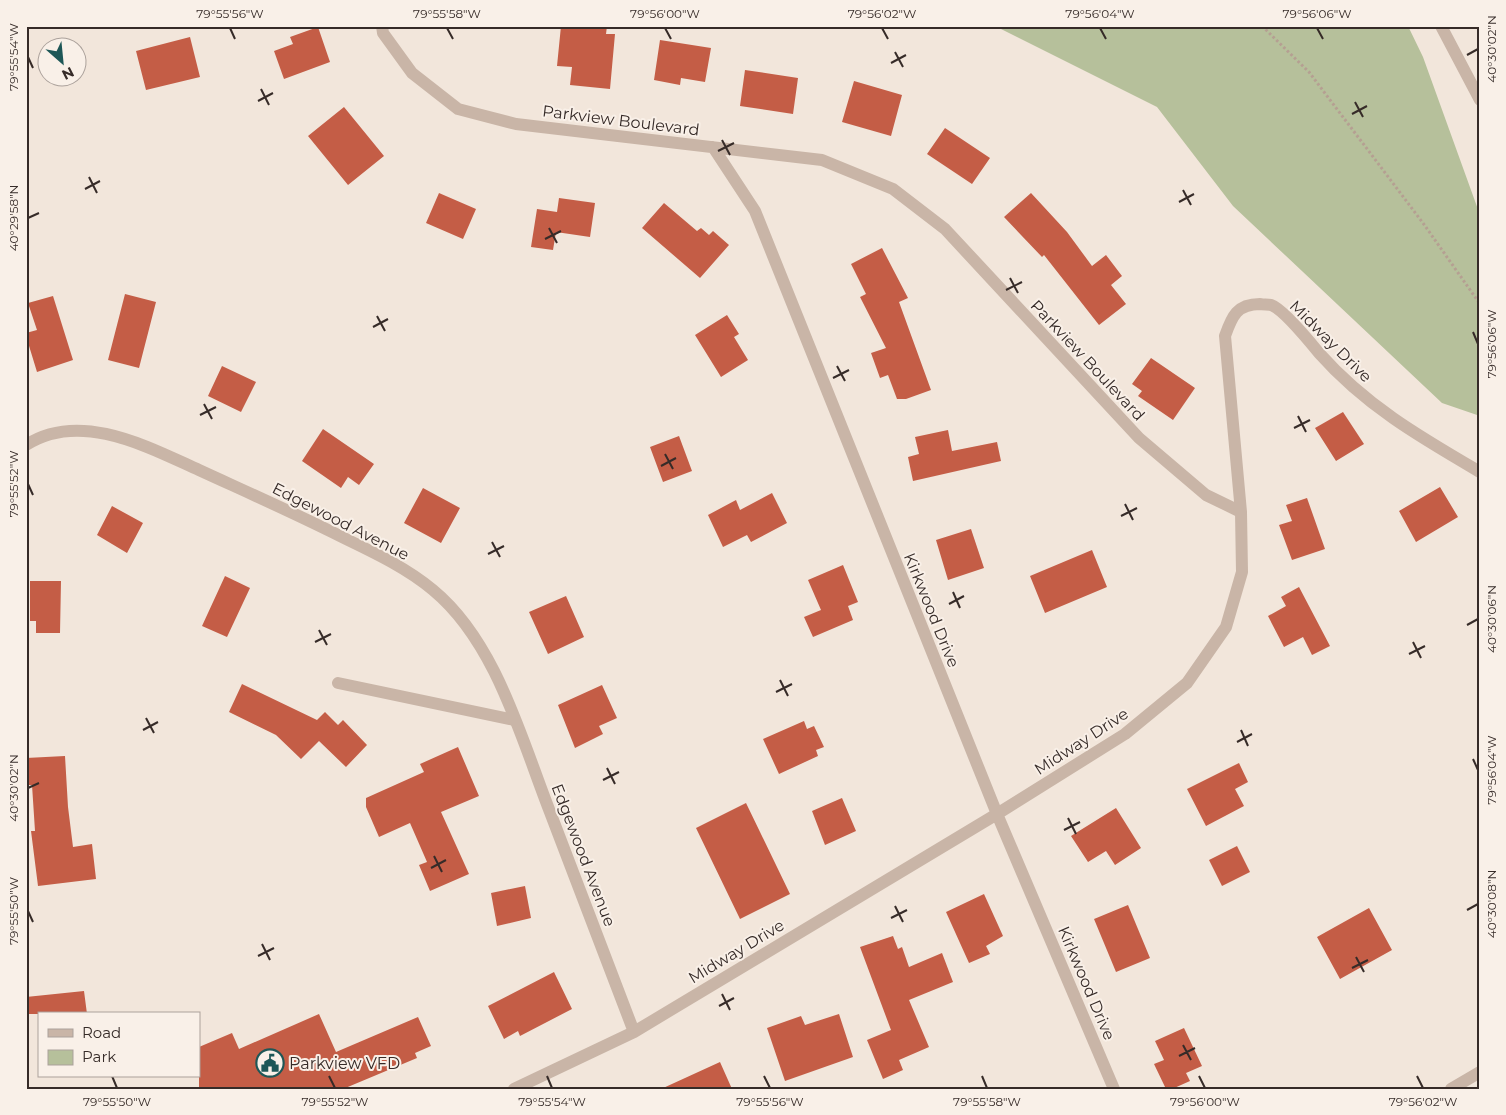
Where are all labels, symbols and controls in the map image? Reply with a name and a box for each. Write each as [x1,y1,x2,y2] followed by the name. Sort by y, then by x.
[196,6,264,21] text: 79°55'56"W
[413,6,481,21] text: 79°55'58"W
[630,6,700,21] text: 79°56'00"W
[848,6,916,21] text: 79°56'02"W
[1065,6,1135,21] text: 79°56'04"W
[1282,6,1352,21] text: 79°56'06"W
[1484,15,1499,83] text: 40°30'02"N
[6,23,21,91] text: 79°55'54"W
[38,38,88,88] north arrow
[59,63,77,84] text: N
[541,101,701,140] street label: Parkview Boulevard
[6,185,21,251] text: 40°29'58"N
[1027,296,1149,425] street label: Parkview Boulevard
[1286,296,1376,386] street label: Midway Drive
[1484,309,1499,379] text: 79°56'06"W
[6,451,21,517] text: 79°55'52"W
[269,479,412,564] street label: Edgewood Avenue
[900,550,963,670] street label: Kirkwood Drive
[1484,585,1499,653] text: 40°30'06"N
[1031,704,1132,779] street label: Midway Drive
[1484,735,1499,805] text: 79°56'04"W
[6,754,21,822] text: 40°30'02"N
[548,781,619,929] street label: Edgewood Avenue
[1484,870,1499,938] text: 40°30'08"N
[6,877,21,945] text: 79°55'50"W
[685,915,787,987] street label: Midway Drive
[1054,923,1119,1043] street label: Kirkwood Drive
[38,1012,200,1078] legend
[82,1023,121,1042] text: Road
[82,1047,116,1066] text: Park
[255,1048,285,1078] public building icon: Parkview VFD
[289,1054,400,1073] place label: Parkview VFD
[83,1094,151,1109] text: 79°55'50"W
[302,1094,368,1109] text: 79°55'52"W
[518,1094,586,1109] text: 79°55'54"W
[736,1094,804,1109] text: 79°55'56"W
[953,1094,1021,1109] text: 79°55'58"W
[1170,1094,1240,1109] text: 79°56'00"W
[1389,1094,1457,1109] text: 79°56'02"W

